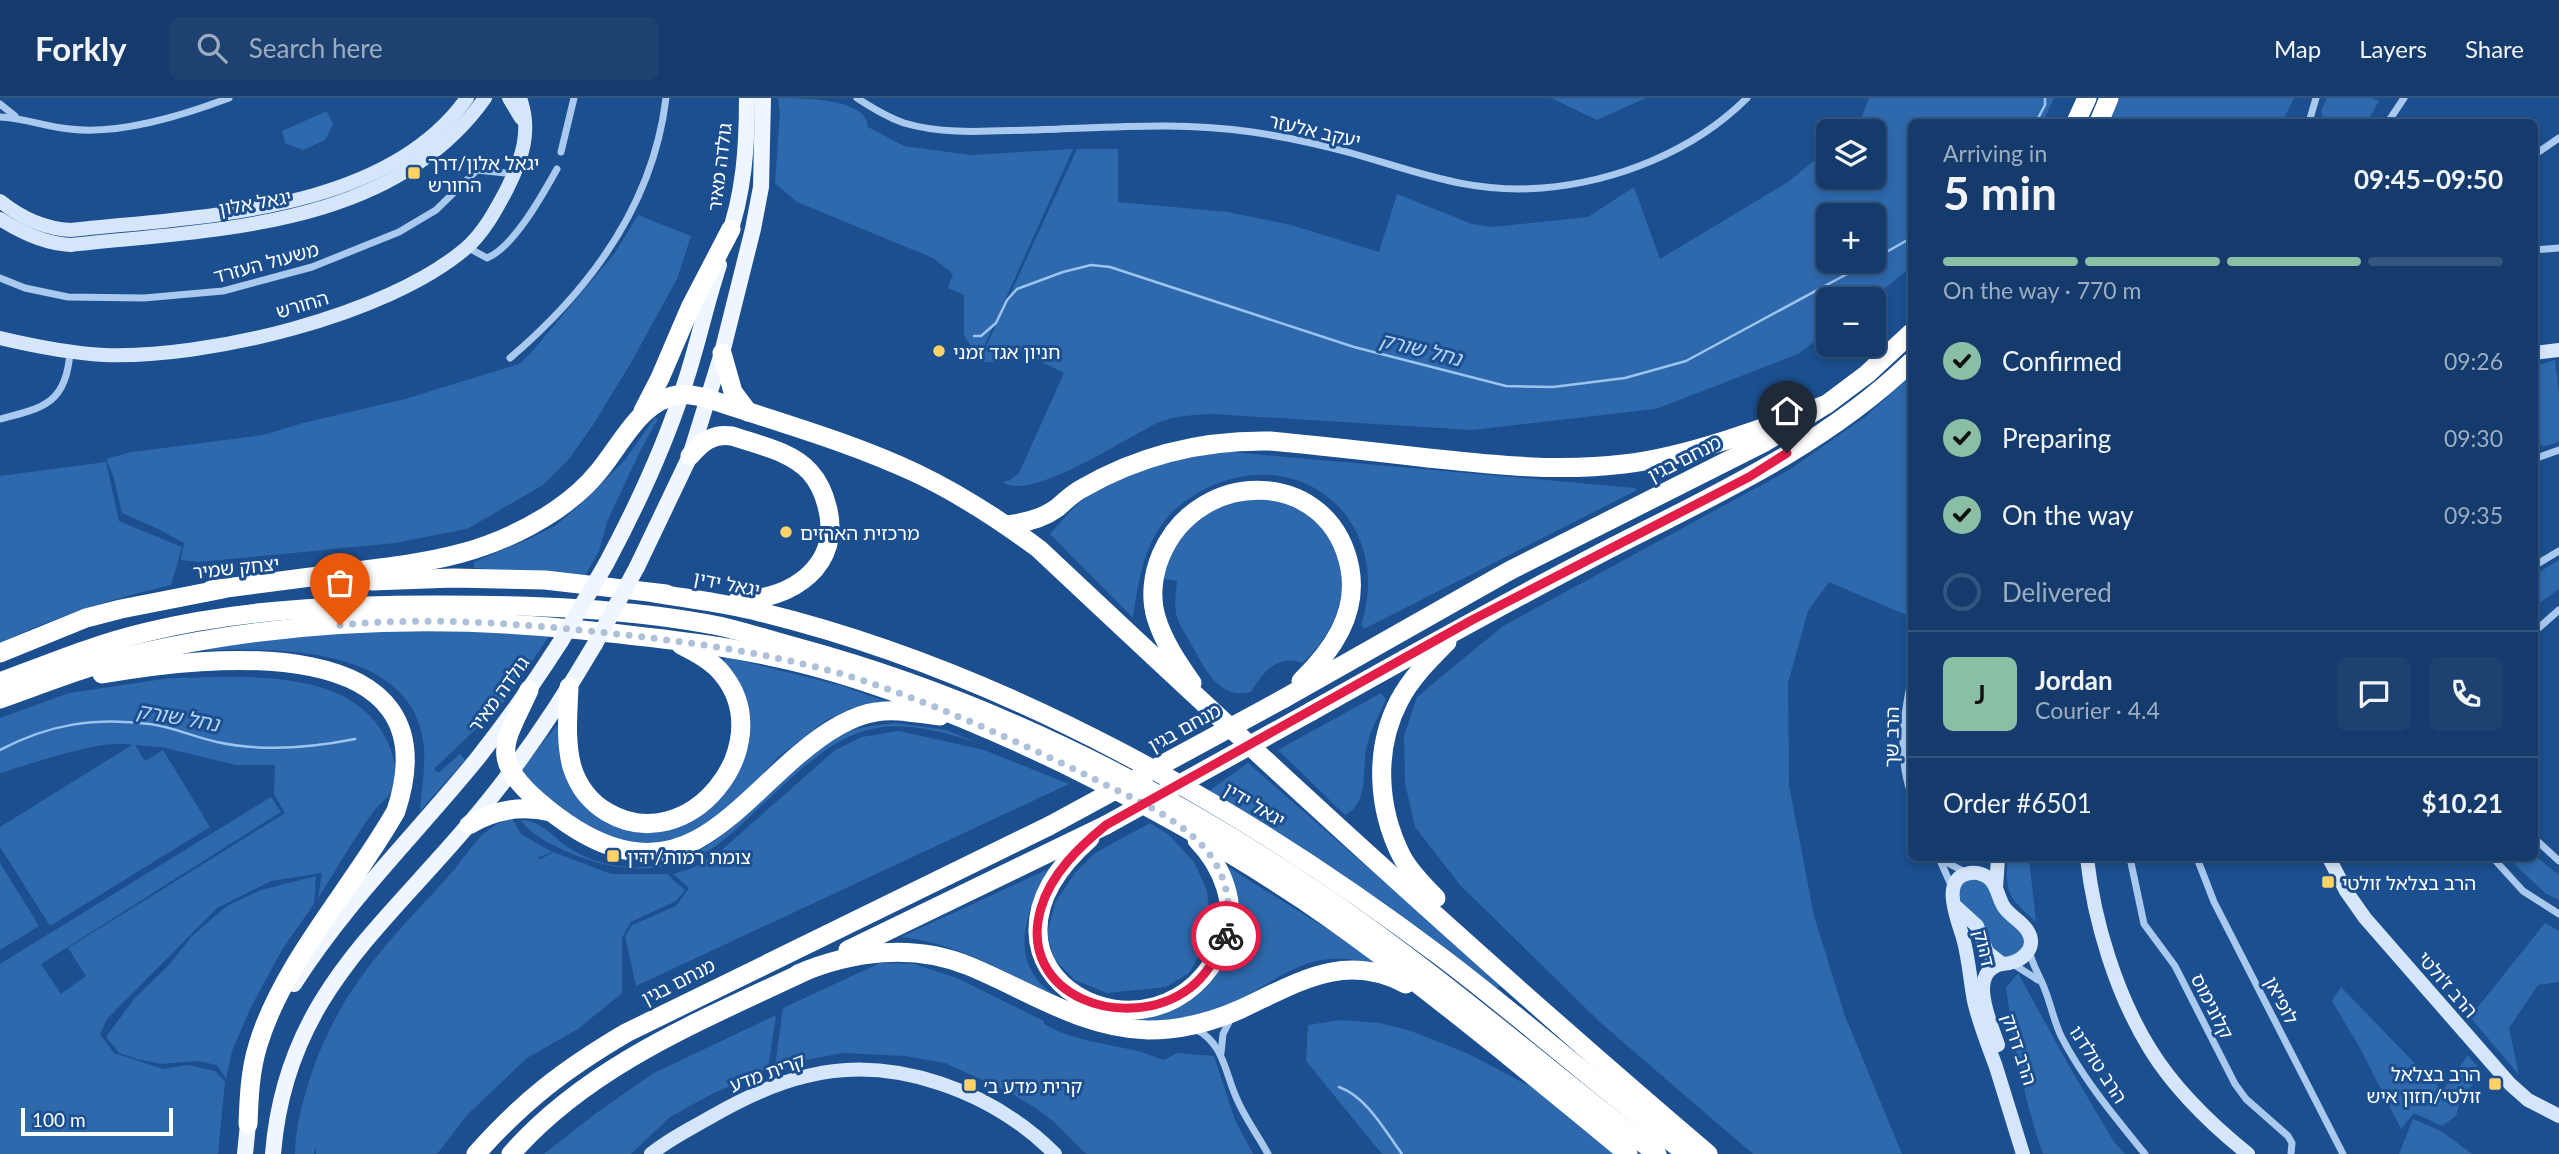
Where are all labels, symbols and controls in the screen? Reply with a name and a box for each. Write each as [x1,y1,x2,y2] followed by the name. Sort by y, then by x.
[169,17,659,80] search box
[35,28,127,68] text: Forkly
[193,29,231,67] icon: search
[249,32,383,64] text: Search here
[2274,34,2321,63] text: Map
[2359,34,2427,63] text: Layers
[2465,34,2524,63] text: Share
[1267,108,1363,152] street label: יעקב אלעזר
[1816,119,1886,357] map controls
[1816,119,1886,189] button: layers
[702,122,736,212] street label: גולדה מאיר
[1943,139,2047,167] text: Arriving in
[428,151,539,196] place label: יגאל אלון/דרך החורש
[2354,163,2503,195] text: 09:45–09:50
[406,165,422,181] marker: יגאל אלון/דרך החורש
[1943,165,2057,220] text: 5 min
[217,184,293,220] street label: יגאל אלון
[1816,203,1886,273] button: +
[211,237,321,287] street label: משעול העזרד
[1943,276,2142,304] text: On the way · 770 m
[273,286,331,322] street label: החורש
[1816,287,1886,357] button: −
[1377,326,1466,372] water label: נחל שורק
[953,340,1061,363] place label: חניון אגד זמני
[1943,342,1981,380] icon: check
[931,343,947,359] marker: חניון אגד זמני
[2002,345,2122,377] text: Confirmed
[2444,347,2503,375] text: 09:26
[1757,381,1817,453] pin
[1768,392,1806,430] icon: home
[1943,419,1981,457] icon: check
[2002,422,2111,454] text: Preparing
[2444,424,2503,452] text: 09:30
[1643,430,1725,486] street label: מנחם בגין
[1943,496,1981,534] icon: check
[2002,499,2134,531] text: On the way
[2444,501,2503,529] text: 09:35
[800,521,919,544] place label: מרכזית הארזים
[778,524,794,540] marker: מרכזית הארזים
[191,551,281,583] street label: יצחק שמיר
[310,553,370,625] pin
[321,564,359,602] icon: bag
[692,565,762,601] street label: יגאל ידין
[2002,576,2112,608] text: Delivered
[463,651,533,737] street label: גולדה מאיר
[2337,657,2411,731] button: chat
[2429,657,2503,731] button: phone
[2035,664,2113,696] text: Jordan
[1974,678,1986,710] text: J
[135,696,223,737] water label: נחל שורק
[2035,696,2160,724] text: Courier · 4.4
[1144,698,1224,756] street label: מנחם בגין
[1879,706,1903,768] street label: הרב שך
[1220,777,1290,831] street label: יגאל ידין
[1943,787,2092,819] text: Order #6501
[2421,787,2503,819] text: $10.21
[627,845,751,868] place label: צומת רמות/ידין
[605,848,621,864] marker: צומת רמות/ידין
[2342,871,2476,894] place label: הרב בצלאל זולטי
[2320,874,2336,890] marker: הרב בצלאל זולטי
[1191,901,1261,971] courier
[1207,917,1245,955] icon: bike
[1970,927,2000,969] street label: דרוק
[2413,946,2483,1022] street label: הרב ז'ולטי
[637,953,719,1009] street label: מנחם בגין
[2187,969,2239,1043] street label: קלונימוס
[2260,972,2304,1028] street label: לופיאן
[1998,1010,2042,1088] street label: הרב דרוק
[2065,1021,2133,1107] street label: הרב טולדנו
[726,1048,808,1096] street label: קרית מדע
[2366,1062,2481,1107] place label: הרב בצלאל זולטי/חזון איש
[984,1074,1082,1097] place label: קרית מדע ב׳
[2487,1076,2503,1092] marker: הרב בצלאל זולטי/חזון איש
[962,1077,978,1093] marker: קרית מדע ב׳
[21,1105,173,1137] scale bar
[32,1108,86,1131] text: 100 m

